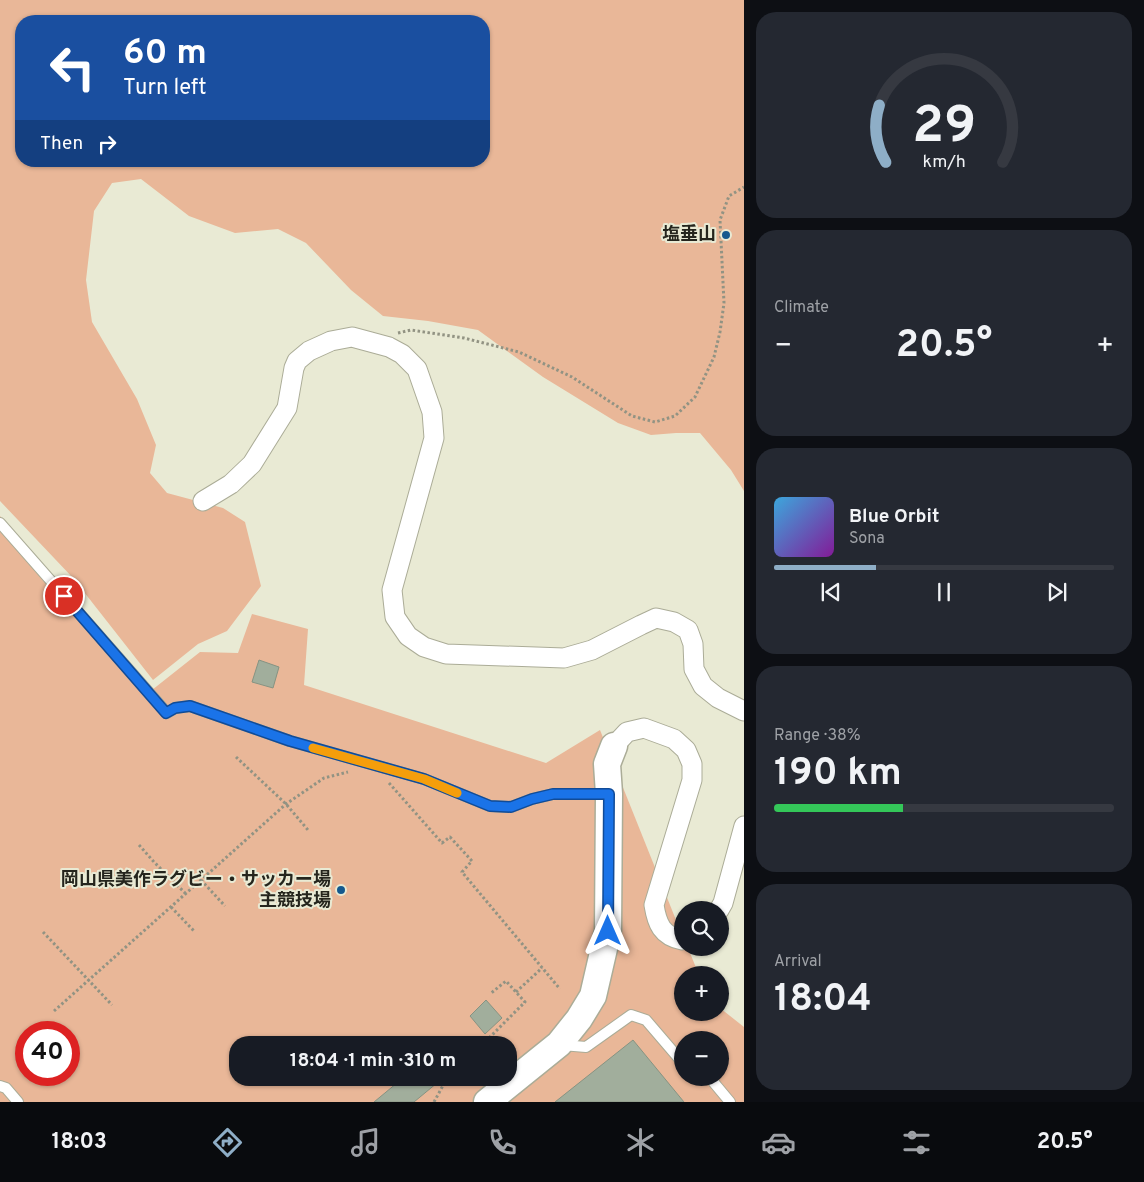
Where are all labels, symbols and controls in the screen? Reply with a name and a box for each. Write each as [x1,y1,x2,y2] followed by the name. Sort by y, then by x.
[123,32,207,76] text: 60 m
[40,35,105,100] icon: left
[123,75,206,102] text: Turn left
[912,95,976,161] text: 29
[93,130,121,158] icon: right
[40,132,83,156] text: Then
[922,151,966,174] text: km/h
[662,224,716,247] place label: 塩垂山
[720,229,732,241] marker: 塩垂山
[774,298,829,318] text: Climate
[896,322,992,371] text: 20.5°
[774,329,792,365] text: −
[1096,329,1114,365] text: +
[849,505,939,529] text: Blue Orbit
[849,529,885,549] text: Sona
[43,575,85,617] pin
[817,578,845,606] icon: previous
[930,578,958,606] icon: pause
[1043,578,1071,606] icon: next
[50,582,78,610] icon: arrive
[774,726,861,746] text: Range · 38%
[774,750,902,799] text: 190 km
[61,869,331,913] place label: 岡山県美作ラグビー・サッカー場 主競技場
[335,884,347,896] marker: 岡山県美作ラグビー・サッカー場 主競技場
[674,901,729,1086] map controls
[674,901,729,956] button: search
[581,904,633,956] position arrow
[774,952,822,972] text: Arrival
[674,966,729,1021] button: +
[774,976,872,1025] text: 18:04
[15,1021,80,1086] speed limit sign: 40
[674,1031,729,1086] button: −
[290,1049,456,1073] text: 18:04 · 1 min · 310 m
[210,1125,245,1160] icon: directions
[348,1125,383,1160] icon: music
[485,1125,520,1160] icon: phone
[623,1125,658,1160] icon: climate
[761,1125,796,1160] icon: car
[899,1125,934,1160] icon: filters
[51,1129,107,1156] text: 18:03
[1037,1129,1093,1156] text: 20.5°

